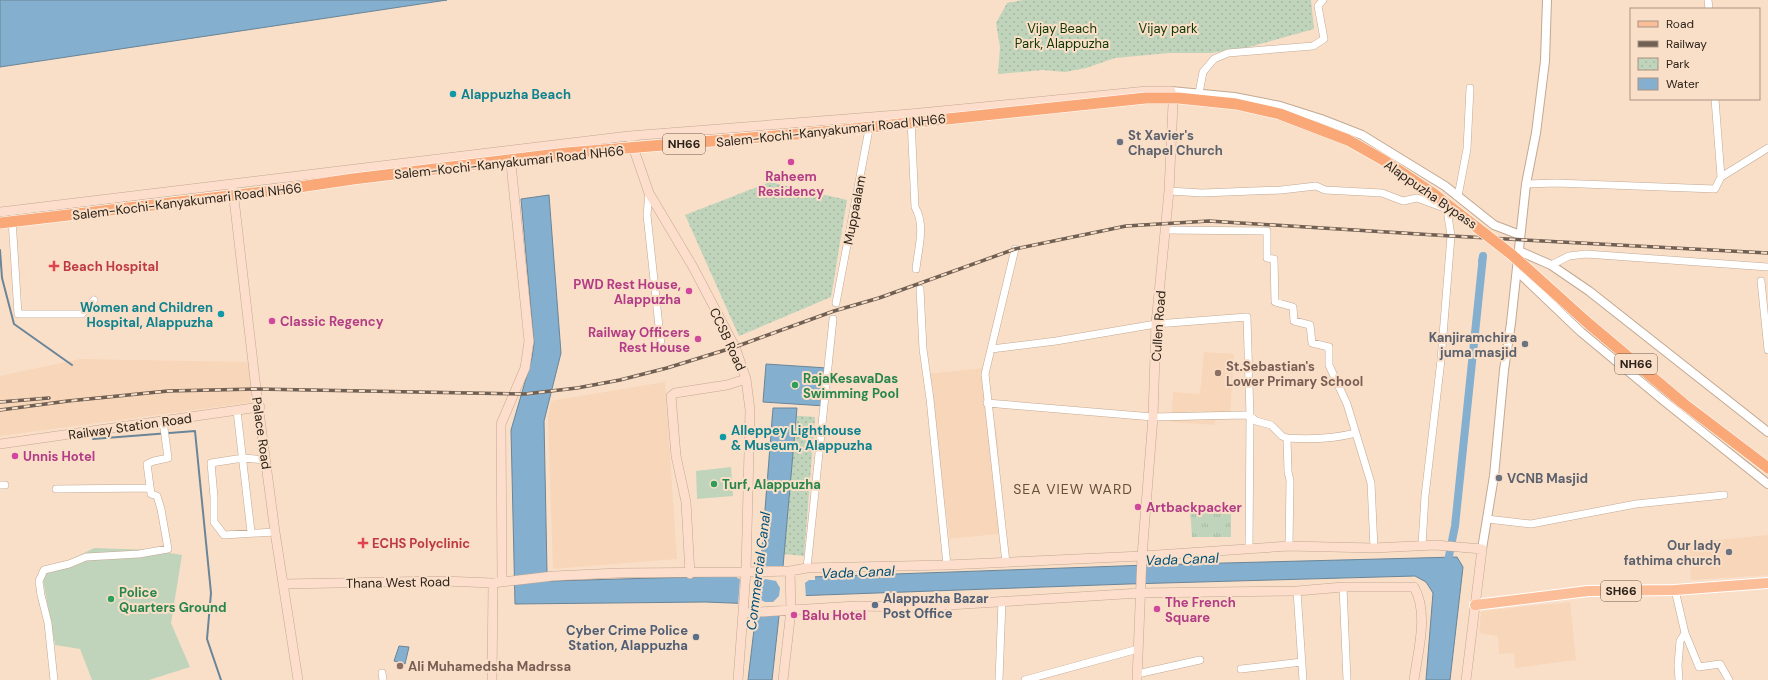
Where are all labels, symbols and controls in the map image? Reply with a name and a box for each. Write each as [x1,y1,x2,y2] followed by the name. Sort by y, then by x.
[1630,8,1760,100] legend
[1666,16,1694,32] text: Road
[1015,20,1109,52] park label: Vijay Beach Park, Alappuzha
[1138,20,1198,37] park label: Vijay park
[1666,36,1707,52] text: Railway
[1666,56,1690,72] text: Park
[1666,76,1700,92] text: Water
[461,86,571,103] place label: Alappuzha Beach
[448,89,458,99] marker: Alappuzha Beach
[715,110,947,151] street label: Salem-Kochi-Kanyakumari Road NH66
[1128,127,1223,159] place label: St Xavier's Chapel Church
[663,134,705,154] road number: NH66
[1115,137,1125,147] marker: St Xavier's Chapel Church
[393,142,625,183] street label: Salem-Kochi-Kanyakumari Road NH66
[1381,156,1480,233] street label: Alappuzha Bypass
[786,157,796,167] marker: Raheem Residency
[758,168,824,200] place label: Raheem Residency
[839,174,870,246] street label: Muppaalam
[71,179,303,224] street label: Salem-Kochi-Kanyakumari Road NH66
[63,258,159,275] place label: Beach Hospital
[48,260,60,272] marker: Beach Hospital
[573,276,681,308] place label: PWD Rest House, Alappuzha
[684,286,694,296] marker: PWD Rest House, Alappuzha
[1148,290,1169,362] street label: Cullen Road
[80,299,213,331] place label: Women and Children Hospital, Alappuzha
[706,305,750,374] street label: CCSB Road
[216,309,226,319] marker: Women and Children Hospital, Alappuzha
[280,313,384,330] place label: Classic Regency
[267,316,277,326] marker: Classic Regency
[588,324,690,356] place label: Railway Officers Rest House
[1429,329,1517,361] place label: Kanjiramchira juma masjid
[693,334,703,344] marker: Railway Officers Rest House
[1520,339,1530,349] marker: Kanjiramchira juma masjid
[1615,354,1657,374] road number: NH66
[1226,358,1363,390] place label: St.Sebastian's Lower Primary School
[1213,368,1223,378] marker: St.Sebastian's Lower Primary School
[803,370,899,402] place label: RajaKesavaDas Swimming Pool
[790,380,800,390] marker: RajaKesavaDas Swimming Pool
[248,396,275,470] street label: Palace Road
[67,409,193,444] street label: Railway Station Road
[731,422,872,454] place label: Alleppey Lighthouse & Museum, Alappuzha
[718,432,728,442] marker: Alleppey Lighthouse & Museum, Alappuzha
[23,448,95,465] place label: Unnis Hotel
[10,451,20,461] marker: Unnis Hotel
[1507,470,1588,487] place label: VCNB Masjid
[1494,473,1504,483] marker: VCNB Masjid
[722,476,821,493] place label: Turf, Alappuzha
[709,479,719,489] marker: Turf, Alappuzha
[1013,480,1133,498] district label: SEA VIEW WARD
[1146,499,1243,516] place label: Artbackpacker
[1133,502,1143,512] marker: Artbackpacker
[742,510,774,631] water label: Commercial Canal
[372,535,470,552] place label: ECHS Polyclinic
[357,537,369,549] marker: ECHS Polyclinic
[1624,537,1721,569] place label: Our lady fathima church
[1724,547,1734,557] marker: Our lady fathima church
[1145,549,1220,569] water label: Vada Canal
[821,562,896,582] water label: Vada Canal
[346,573,450,592] street label: Thana West Road
[1601,581,1641,601] road number: SH66
[119,584,227,616] place label: Police Quarters Ground
[883,590,989,622] place label: Alappuzha Bazar Post Office
[106,594,116,604] marker: Police Quarters Ground
[1165,594,1236,626] place label: The French Square
[870,600,880,610] marker: Alappuzha Bazar Post Office
[1152,604,1162,614] marker: The French Square
[802,607,866,624] place label: Balu Hotel
[789,610,799,620] marker: Balu Hotel
[566,622,688,654] place label: Cyber Crime Police Station, Alappuzha
[691,632,701,642] marker: Cyber Crime Police Station, Alappuzha
[408,658,571,675] place label: Ali Muhamedsha Madrssa
[395,661,405,671] marker: Ali Muhamedsha Madrssa

